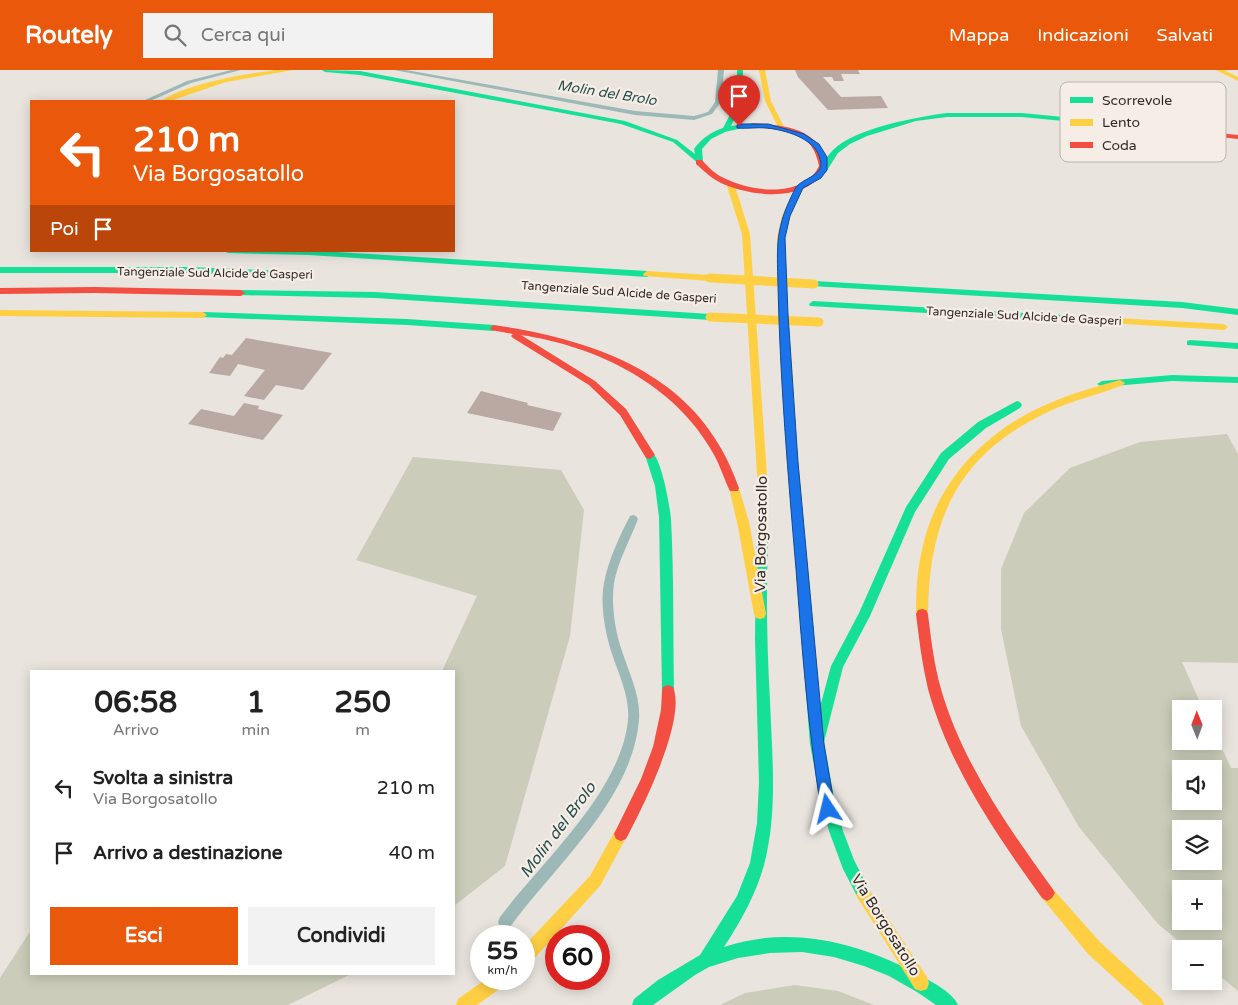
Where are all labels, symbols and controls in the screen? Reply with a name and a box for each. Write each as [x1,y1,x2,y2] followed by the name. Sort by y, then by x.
[143,13,493,58] search box
[25,21,113,50] text: Routely
[161,21,189,49] icon: search
[201,24,285,46] text: Cerca qui
[949,24,1009,46] text: Mappa
[1037,24,1129,46] text: Indicazioni
[1157,24,1213,46] text: Salvati
[718,75,760,126] pin
[556,77,659,109] water label: Molin del Brolo
[725,82,753,110] icon: arrive
[1060,82,1226,162] legend
[1102,92,1172,109] text: Scorrevole
[1102,114,1140,131] text: Lento
[133,119,240,161] text: 210 m
[50,120,115,185] icon: left
[1102,137,1137,154] text: Coda
[133,161,304,187] text: Via Borgosatollo
[89,215,117,243] icon: arrive
[50,218,79,240] text: Poi
[117,264,313,282] street label: Tangenziale Sud Alcide de Gasperi
[521,278,717,306] street label: Tangenziale Sud Alcide de Gasperi
[926,304,1122,328] street label: Tangenziale Sud Alcide de Gasperi
[751,476,771,592] street label: Via Borgosatollo
[94,684,177,721] text: 06:58
[246,684,265,721] text: 1
[334,684,391,721] text: 250
[1172,700,1222,750] north arrow
[1172,700,1222,990] map controls
[113,720,159,740] text: Arrivo
[242,720,270,740] text: min
[355,720,370,740] text: m
[1172,760,1222,810] button: sound
[93,767,233,789] text: Svolta a sinistra
[50,774,78,802] icon: left
[377,777,435,799] text: 210 m
[516,777,601,882] water label: Molin del Brolo
[801,782,853,834] position arrow
[93,789,217,809] text: Via Borgosatollo
[1172,820,1222,870] button: layers
[50,839,78,867] icon: arrive
[93,842,283,864] text: Arrivo a destinazione
[389,842,435,864] text: 40 m
[847,871,925,979] street label: Via Borgosatollo
[1172,880,1222,930] button: +
[50,907,238,965] button: Esci
[248,907,435,965] button: Condividi
[545,925,610,990] speed limit sign: 60
[487,936,518,966] text: 55
[1172,940,1222,990] button: −
[487,963,518,977] text: km/h

